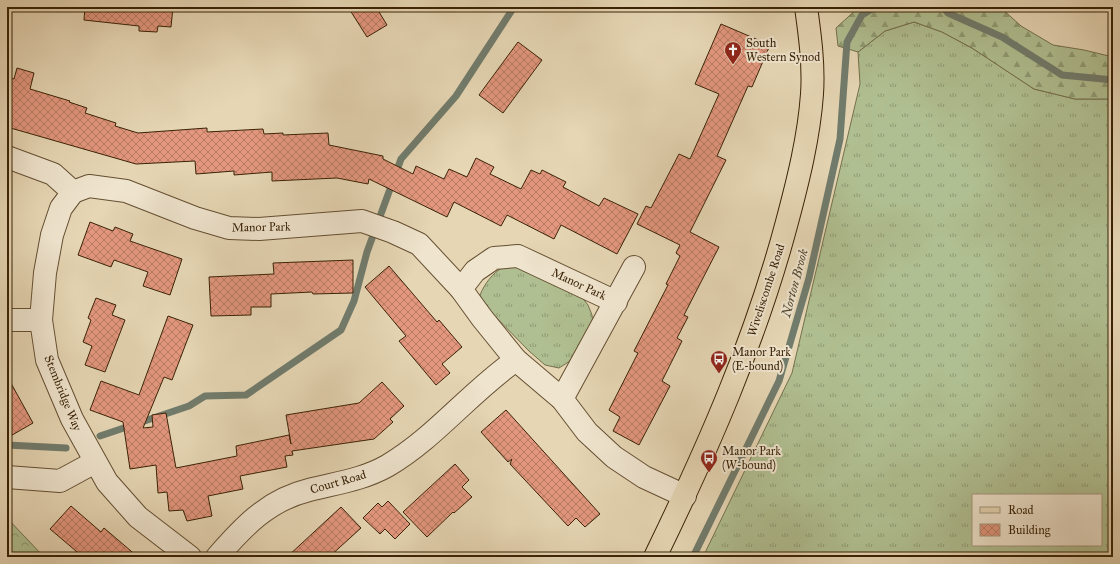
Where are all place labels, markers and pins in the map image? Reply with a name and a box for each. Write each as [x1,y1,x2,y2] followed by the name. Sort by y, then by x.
[746,36,820,64] place label: South Western Synod
[723,40,743,65] church icon: South Western Synod
[732,345,791,373] place label: Manor Park (E-bound)
[709,349,729,374] bus stop icon: Manor Park (E-bound)
[722,444,781,472] place label: Manor Park (W-bound)
[699,448,719,473] bus stop icon: Manor Park (W-bound)

